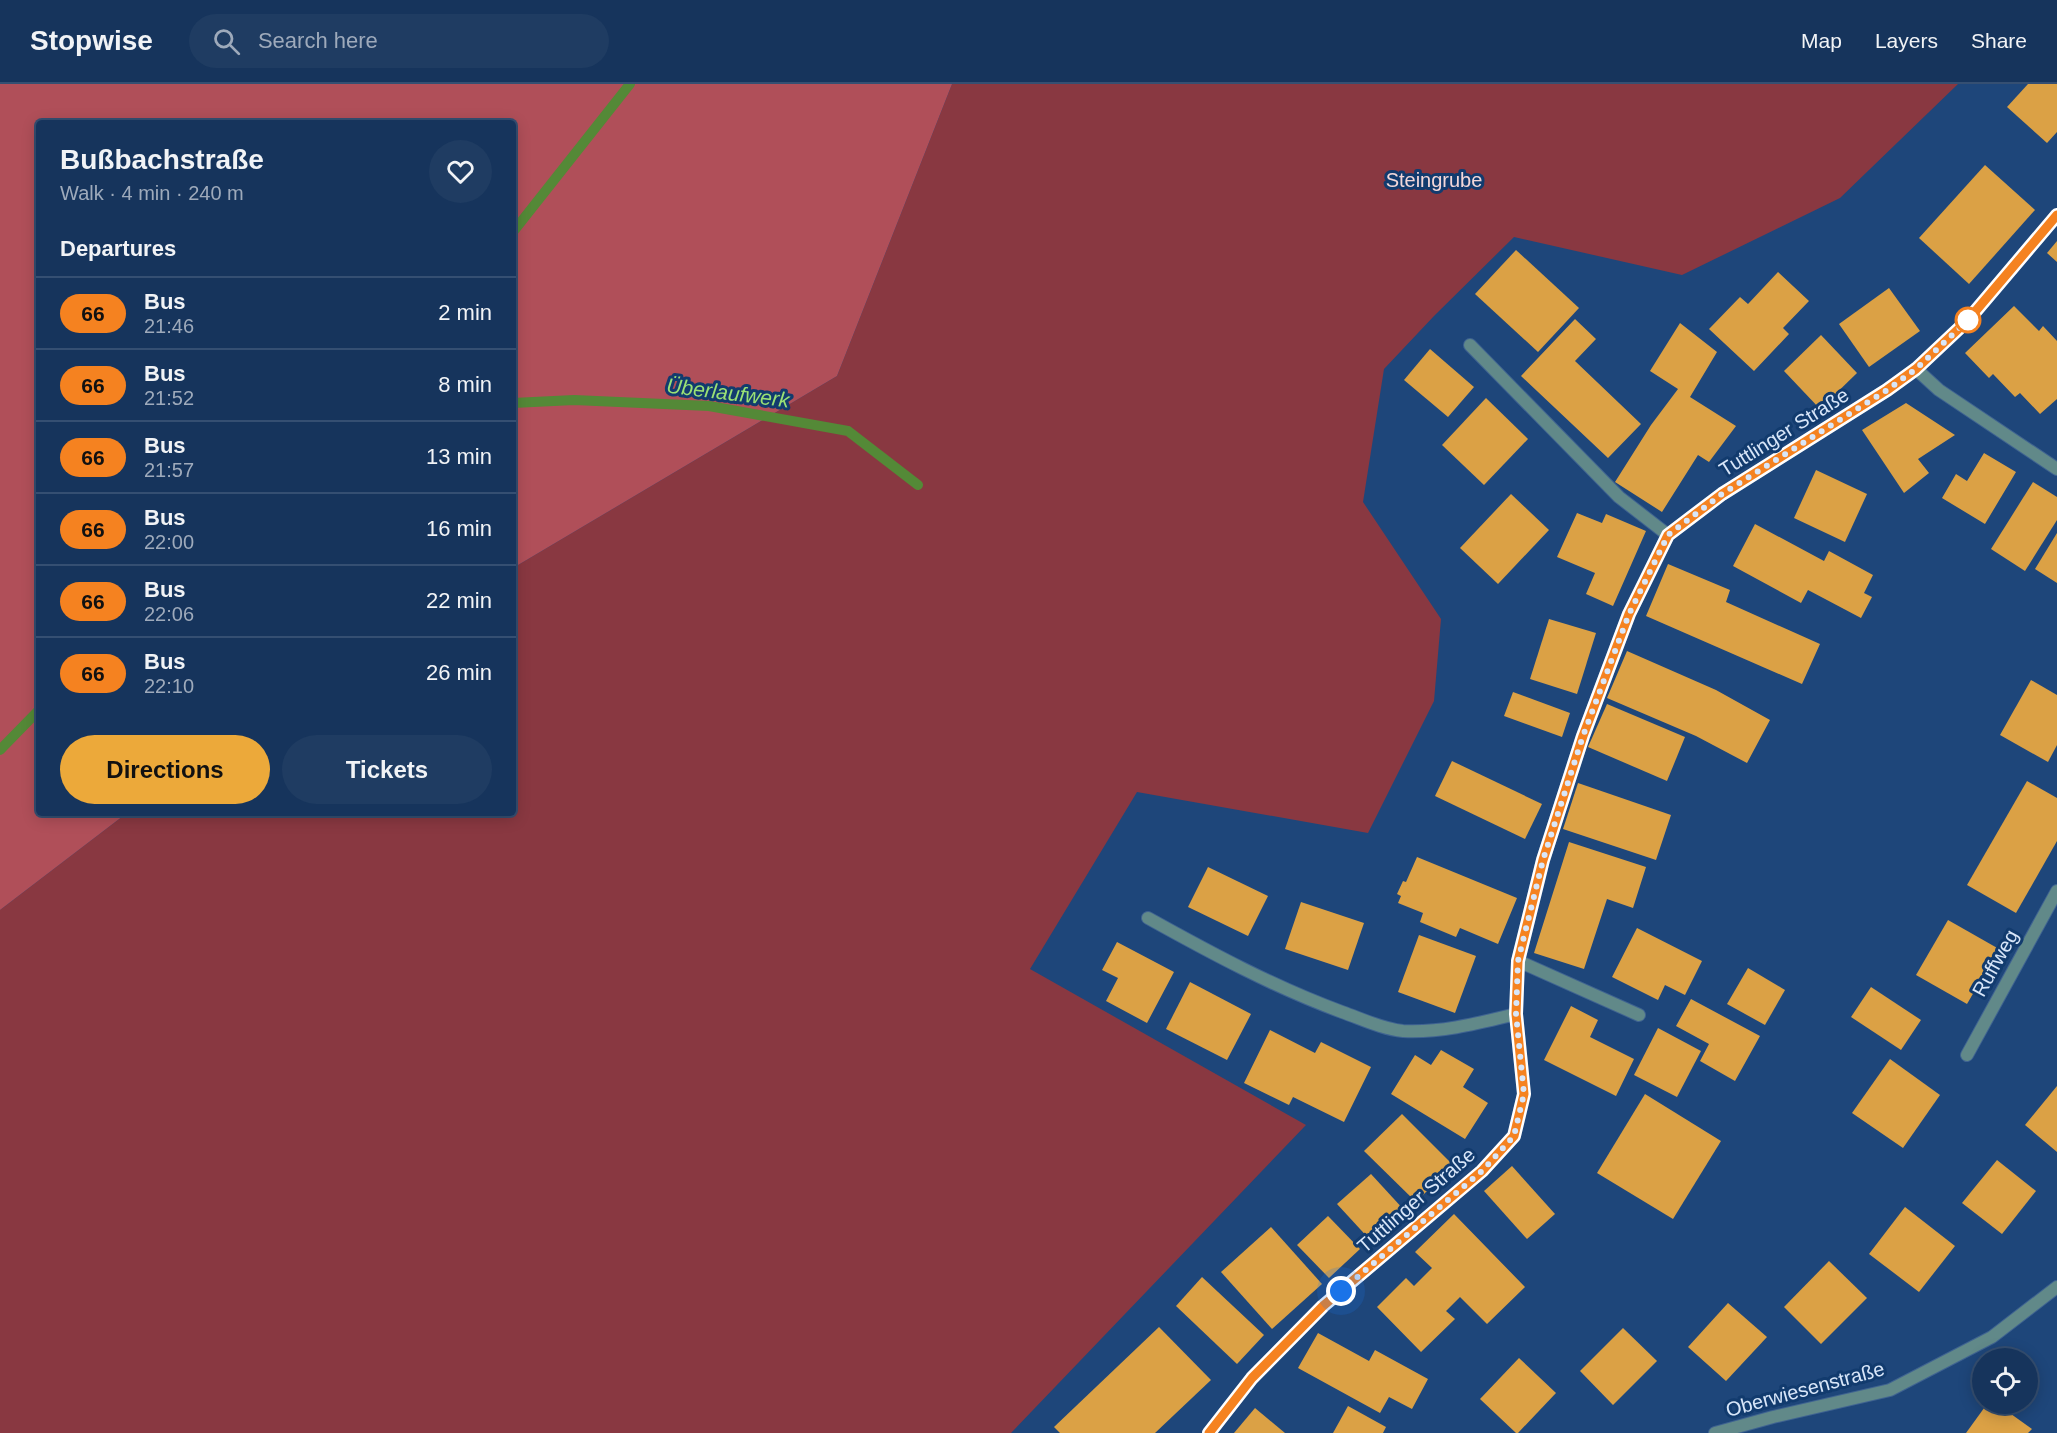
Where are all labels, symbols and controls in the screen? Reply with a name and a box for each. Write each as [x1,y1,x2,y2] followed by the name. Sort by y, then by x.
[189,14,609,68] search box
[30,25,153,56] text: Stopwise
[210,25,243,58] icon: search
[258,28,378,53] text: Search here
[1801,29,1842,52] text: Map
[1875,29,1938,52] text: Layers
[1971,29,2027,52] text: Share
[429,140,492,203] button: heart
[60,144,264,175] text: Bußbachstraße
[1386,169,1482,191] park label: Steingrube
[60,182,244,204] text: Walk · 4 min · 240 m
[60,236,176,261] text: Departures
[144,289,186,314] text: Bus
[438,300,492,325] text: 2 min
[81,302,105,325] text: 66
[1955,307,1981,333] unlabelled marker
[144,315,194,337] text: 21:46
[144,361,186,386] text: Bus
[438,372,492,397] text: 8 min
[81,374,105,397] text: 66
[665,374,792,412] water label: Überlaufwerk
[1715,383,1853,481] street label: Tuttlinger Straße
[144,387,194,409] text: 21:52
[144,433,186,458] text: Bus
[426,444,492,469] text: 13 min
[81,446,105,469] text: 66
[144,459,194,481] text: 21:57
[144,505,186,530] text: Bus
[426,516,492,541] text: 16 min
[81,518,105,541] text: 66
[144,531,194,553] text: 22:00
[144,577,186,602] text: Bus
[426,588,492,613] text: 22 min
[81,590,105,613] text: 66
[144,603,194,625] text: 22:06
[144,649,186,674] text: Bus
[426,660,492,685] text: 26 min
[81,662,105,685] text: 66
[144,675,194,697] text: 22:10
[60,735,270,804] button: Directions
[282,735,492,804] button: Tickets
[1968,926,2022,1000] street label: Ruffweg
[1353,1143,1479,1257] street label: Tuttlinger Straße
[1326,1276,1356,1306] your location
[1972,1348,2038,1414] map controls
[1972,1348,2038,1414] button: locate
[1723,1357,1887,1421] street label: Oberwiesenstraße

